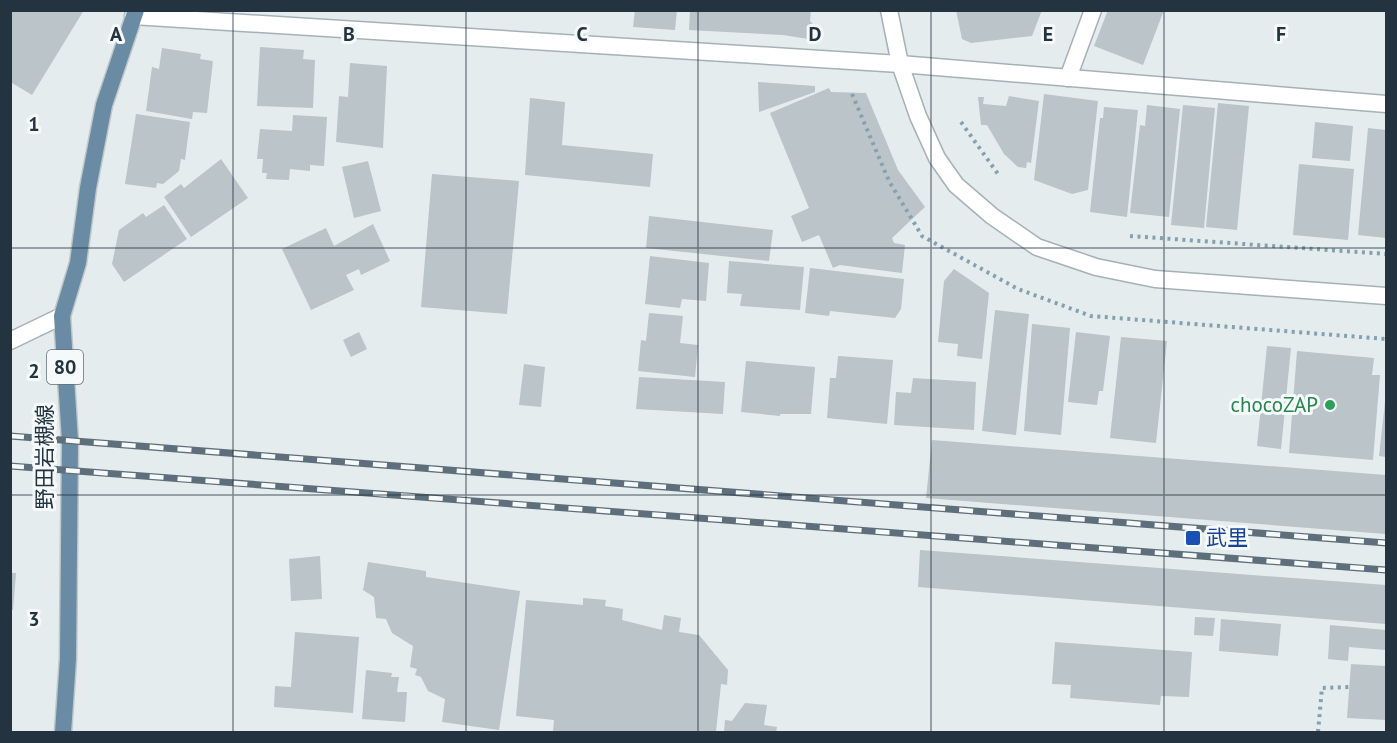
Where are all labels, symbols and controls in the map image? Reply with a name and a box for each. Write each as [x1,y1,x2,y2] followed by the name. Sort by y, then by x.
[110,21,123,47] text: A
[343,21,355,47] text: B
[576,21,588,47] text: C
[809,21,822,47] text: D
[1043,21,1053,47] text: E
[1276,21,1286,47] text: F
[28,111,40,137] text: 1
[47,350,83,384] road number: 80
[28,358,40,384] text: 2
[1230,391,1318,418] place label: chocoZAP
[1323,398,1337,412] marker: chocoZAP
[31,405,58,510] street label: 野田岩槻線
[1206,524,1248,551] place label: 武里
[1184,529,1202,547] marker: 武里
[28,606,40,632] text: 3

